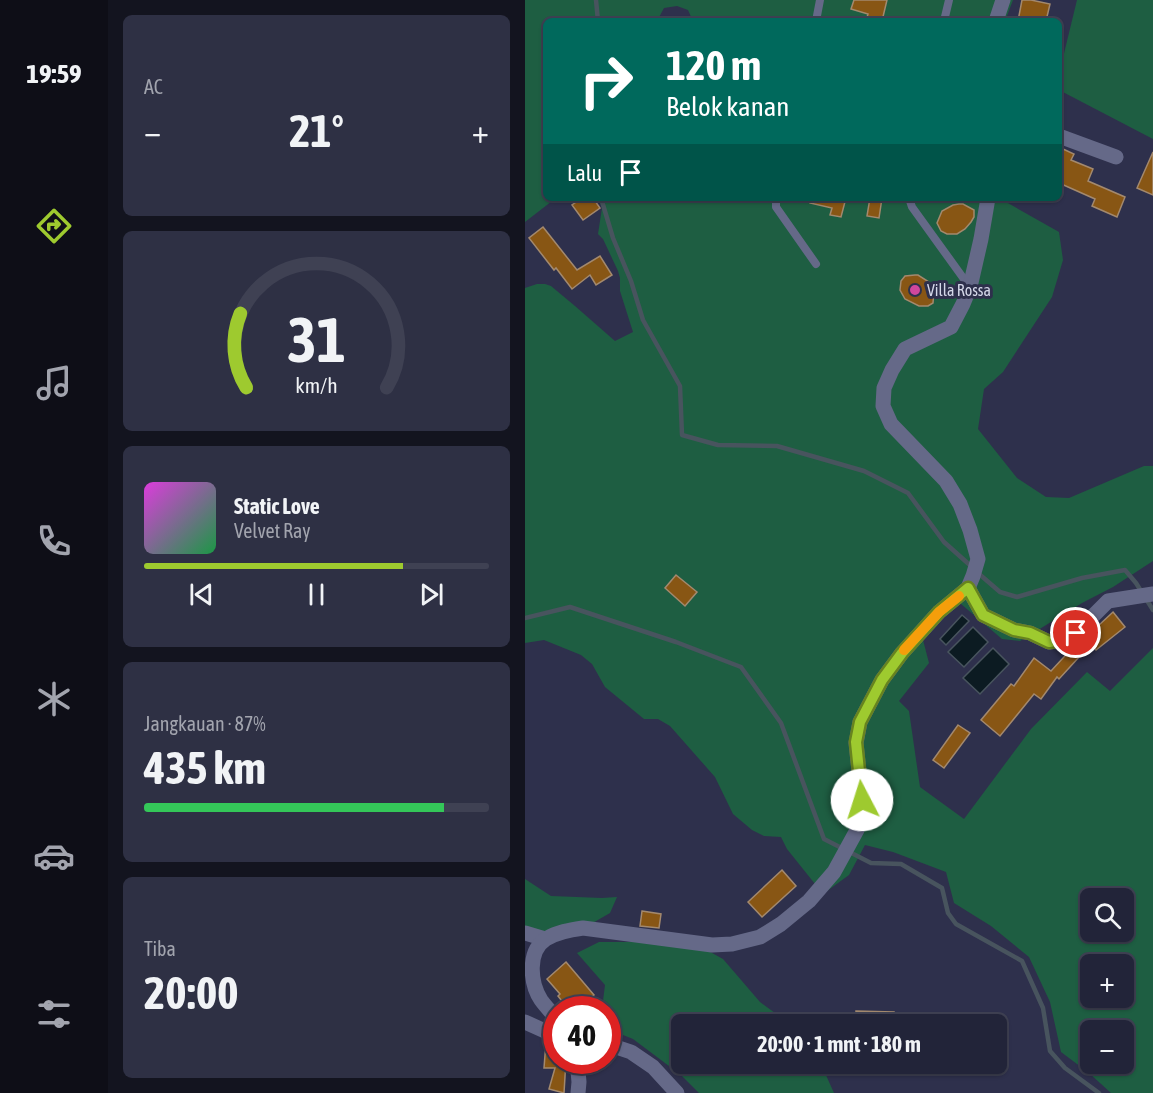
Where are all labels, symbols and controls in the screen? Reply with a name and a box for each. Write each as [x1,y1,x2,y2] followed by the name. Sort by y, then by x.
[666,41,761,89] text: 120 m
[567,42,645,120] icon: right
[26,58,82,89] text: 19:59
[144,75,163,98] text: AC
[666,91,789,122] text: Belok kanan
[289,105,344,157] text: 21°
[144,112,161,150] text: −
[472,112,489,150] text: +
[614,156,647,189] icon: arrive
[567,160,602,186] text: Lalu
[33,205,75,247] icon: directions
[927,281,991,299] place label: Villa Rossa
[908,283,922,297] marker: Villa Rossa
[287,304,346,375] text: 31
[33,362,75,404] icon: music
[295,373,338,398] text: km/h
[234,493,320,519] text: Static Love
[234,519,311,542] text: Velvet Ray
[33,520,75,562] icon: phone
[185,578,218,611] icon: previous
[300,578,333,611] icon: pause
[415,578,448,611] icon: next
[1050,607,1101,658] pin
[1059,616,1092,649] icon: arrive
[33,678,75,720] icon: climate
[144,712,266,735] text: Jangkauan · 87%
[144,742,266,794] text: 435 km
[830,768,894,832] position arrow
[33,835,75,877] icon: car
[1080,888,1134,1074] map controls
[1080,888,1134,942] button: search
[144,937,176,960] text: Tiba
[1080,954,1134,1008] button: +
[144,967,238,1019] text: 20:00
[33,993,75,1035] icon: filters
[543,996,621,1074] speed limit sign: 40
[1080,1020,1134,1074] button: −
[757,1031,921,1057] text: 20:00 · 1 mnt · 180 m

